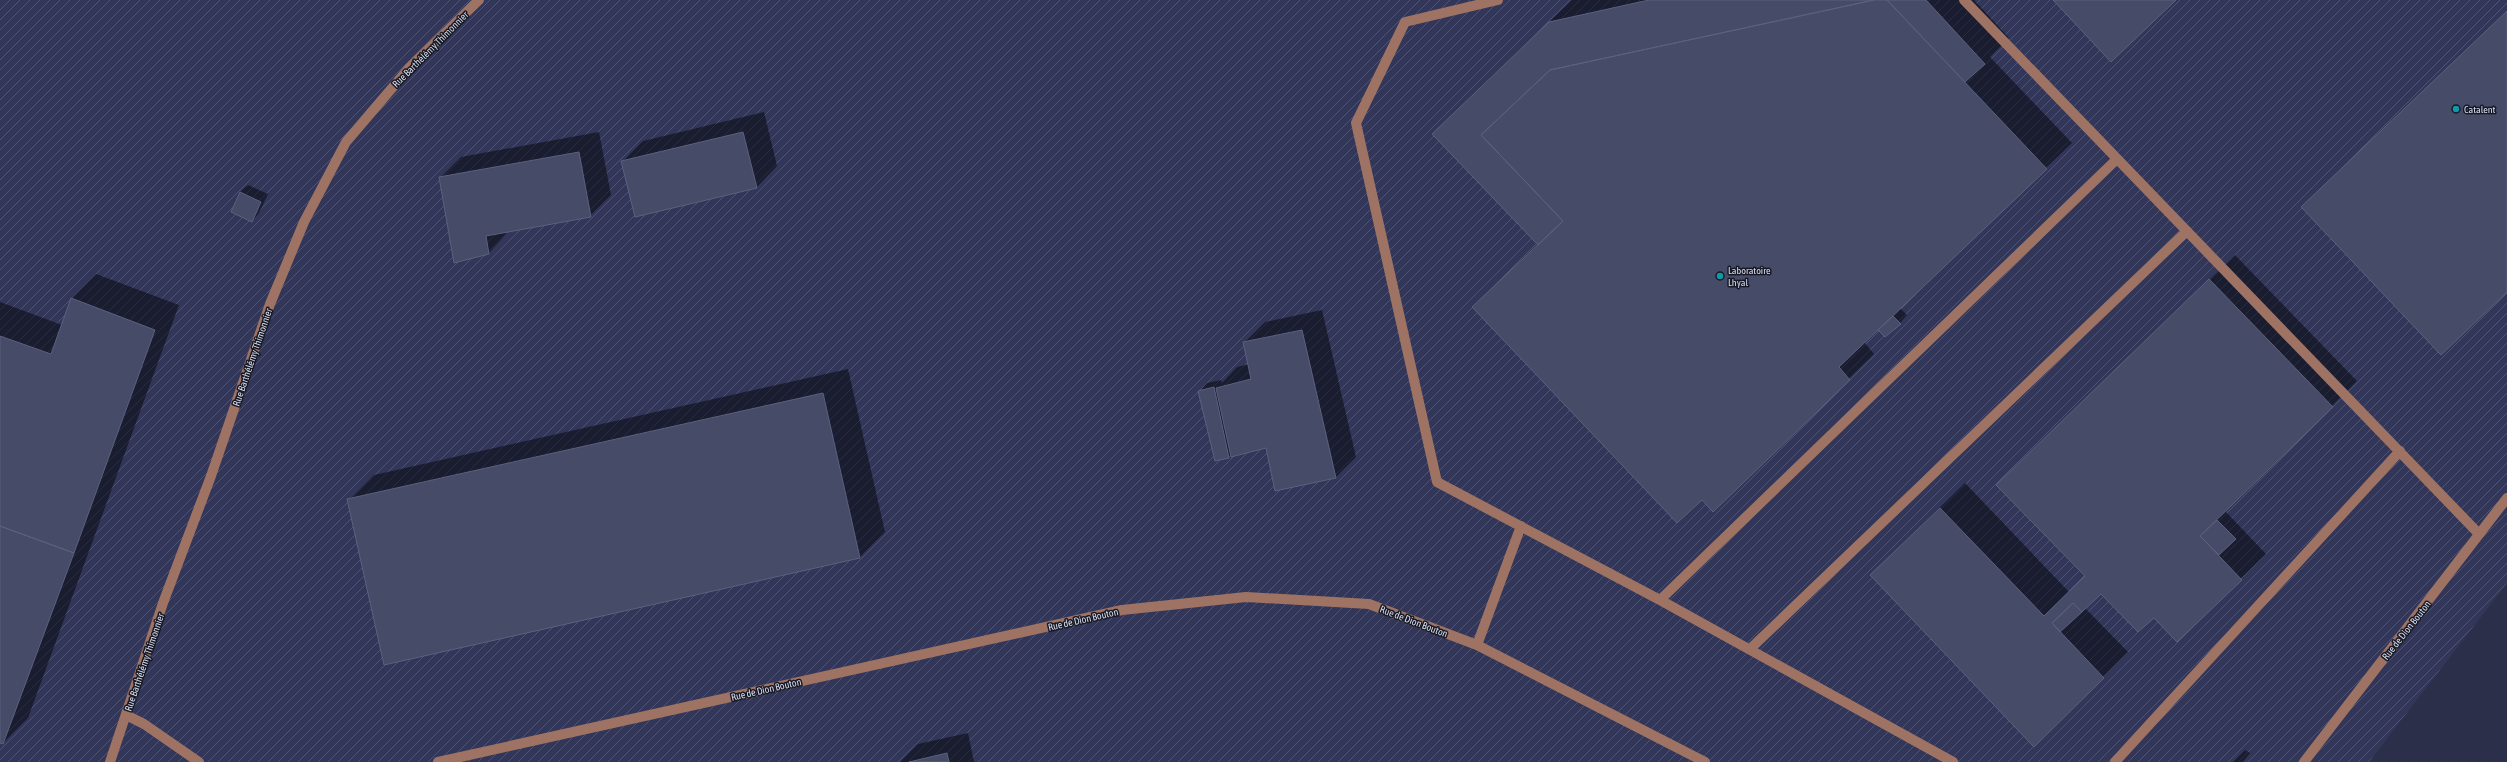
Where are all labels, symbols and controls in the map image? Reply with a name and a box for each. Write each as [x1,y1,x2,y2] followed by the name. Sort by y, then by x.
[390,8,471,90] street label: Rue Barthélémy Thimonnier
[2451,104,2461,114] marker: Catalent
[2464,104,2496,115] place label: Catalent
[1728,265,1771,288] place label: Laboratoire Lhyal
[1715,271,1725,281] marker: Laboratoire Lhyal
[231,306,275,408] street label: Rue Barthélémy Thimonnier
[2380,599,2433,662] street label: Rue de Dion Bouton
[1378,603,1449,640] street label: Rue de Dion Bouton
[1047,606,1119,633] street label: Rue de Dion Bouton
[123,611,167,713] street label: Rue Barthélémy Thimonnier
[730,676,802,703] street label: Rue de Dion Bouton

